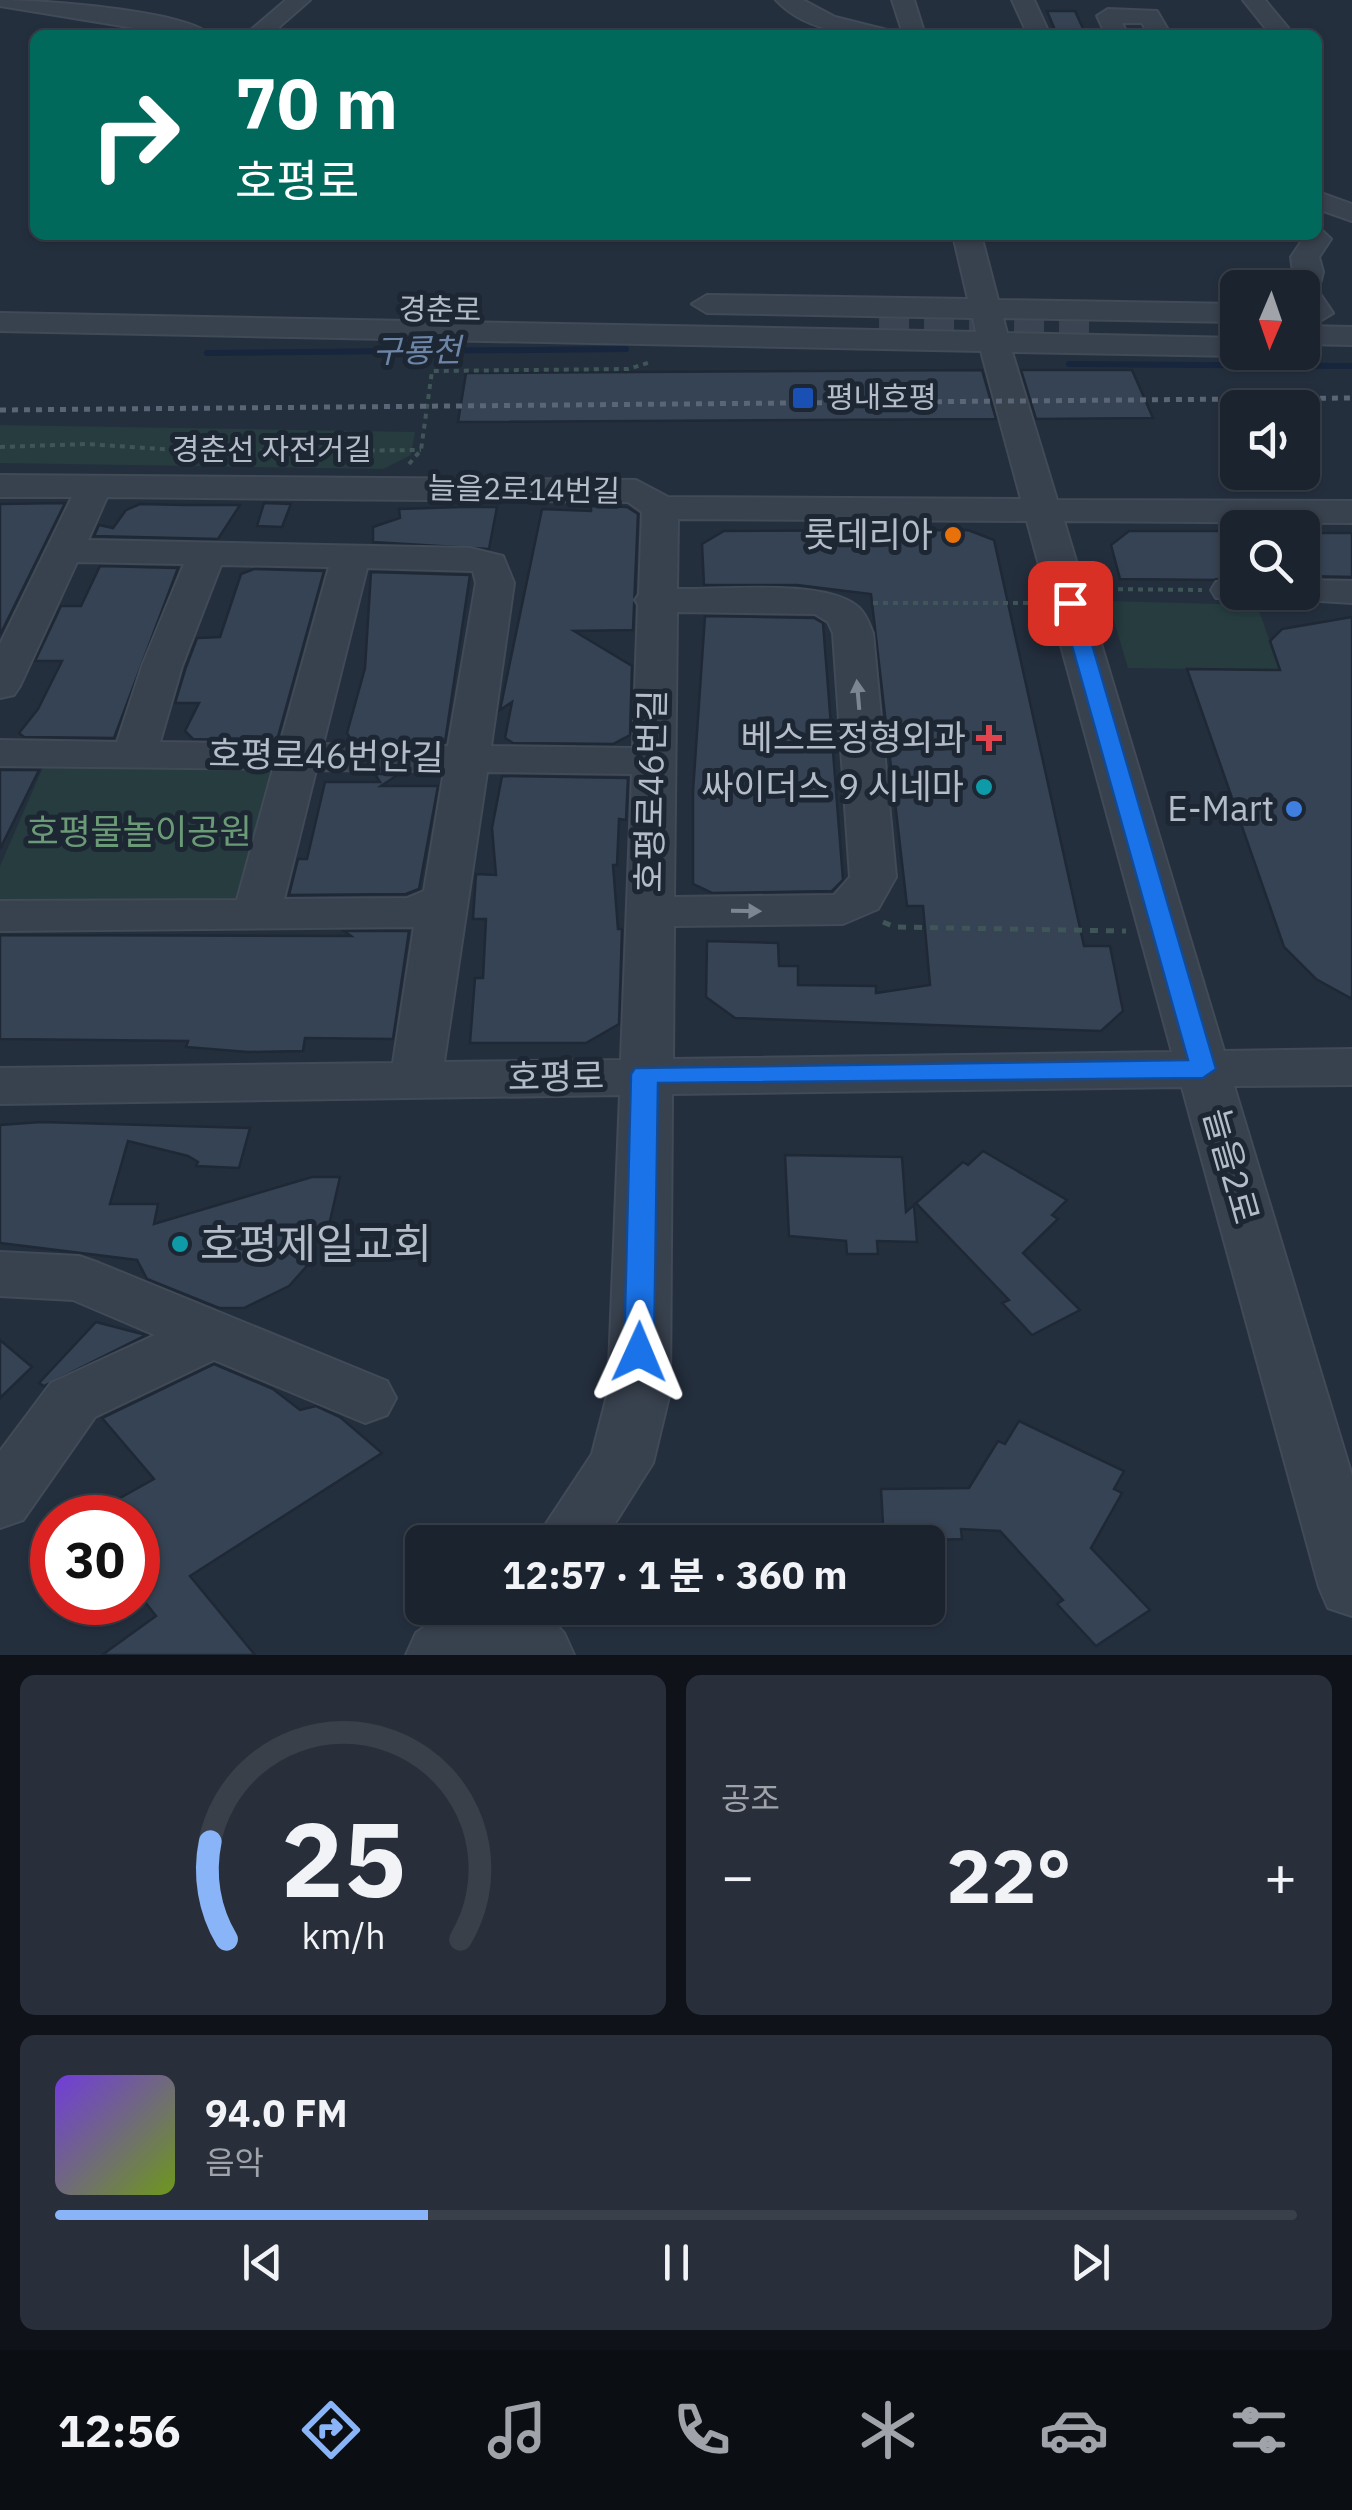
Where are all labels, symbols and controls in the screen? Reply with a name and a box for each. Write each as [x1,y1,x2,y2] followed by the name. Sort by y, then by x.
[235,57,398,148] text: 70 m
[70,70,200,200] icon: right
[235,151,359,209] text: 호평로
[1220,270,1320,370] north arrow
[1220,270,1320,610] map controls
[398,288,482,329] street label: 경춘로
[372,328,465,372] water label: 구룡천
[826,377,936,416] place label: 평내호평
[790,385,816,411] marker: 평내호평
[1220,390,1320,490] button: sound
[172,429,372,468] street label: 경춘선 자전거길
[428,467,620,510] street label: 늘을2로14번길
[1220,510,1320,610] button: search
[804,511,933,557] place label: 롯데리아
[942,524,964,546] marker: 롯데리아
[1028,561,1113,646] pin
[1043,576,1098,631] icon: arrive
[850,679,866,711] one-way arrow
[625,689,675,893] street label: 호평로46번길
[741,714,966,760] place label: 베스트정형외과
[976,725,1002,751] marker: 베스트정형외과
[208,730,444,780] street label: 호평로46번안길
[701,763,964,809] place label: 싸이더스 9 시네마
[973,776,995,798] marker: 싸이더스 9 시네마
[1167,785,1274,831] place label: E-Mart
[1283,798,1305,820] marker: E-Mart
[26,808,252,854] park label: 호평물놀이공원
[730,903,762,919] one-way arrow
[507,1052,605,1100] street label: 호평로
[1194,1103,1270,1229] street label: 늘을2로
[200,1216,432,1271] place label: 호평제일교회
[169,1233,191,1255] marker: 호평제일교회
[587,1300,691,1404] position arrow
[30,1495,160,1625] speed limit sign: 30
[503,1550,847,1599] text: 12:57 · 1 분 · 360 m
[721,1777,780,1819] text: 공조
[281,1790,405,1926] text: 25
[946,1826,1072,1924] text: 22°
[721,1840,754,1911] text: −
[1264,1840,1297,1911] text: +
[301,1912,385,1959] text: km/h
[205,2088,348,2137] text: 94.0 FM
[205,2141,264,2183] text: 음악
[235,2235,290,2290] icon: previous
[649,2235,704,2290] icon: pause
[1063,2235,1118,2290] icon: next
[296,2395,366,2465] icon: directions
[482,2395,552,2465] icon: music
[667,2395,737,2465] icon: phone
[853,2395,923,2465] icon: climate
[1039,2395,1109,2465] icon: car
[1224,2395,1294,2465] icon: filters
[58,2401,181,2459] text: 12:56

